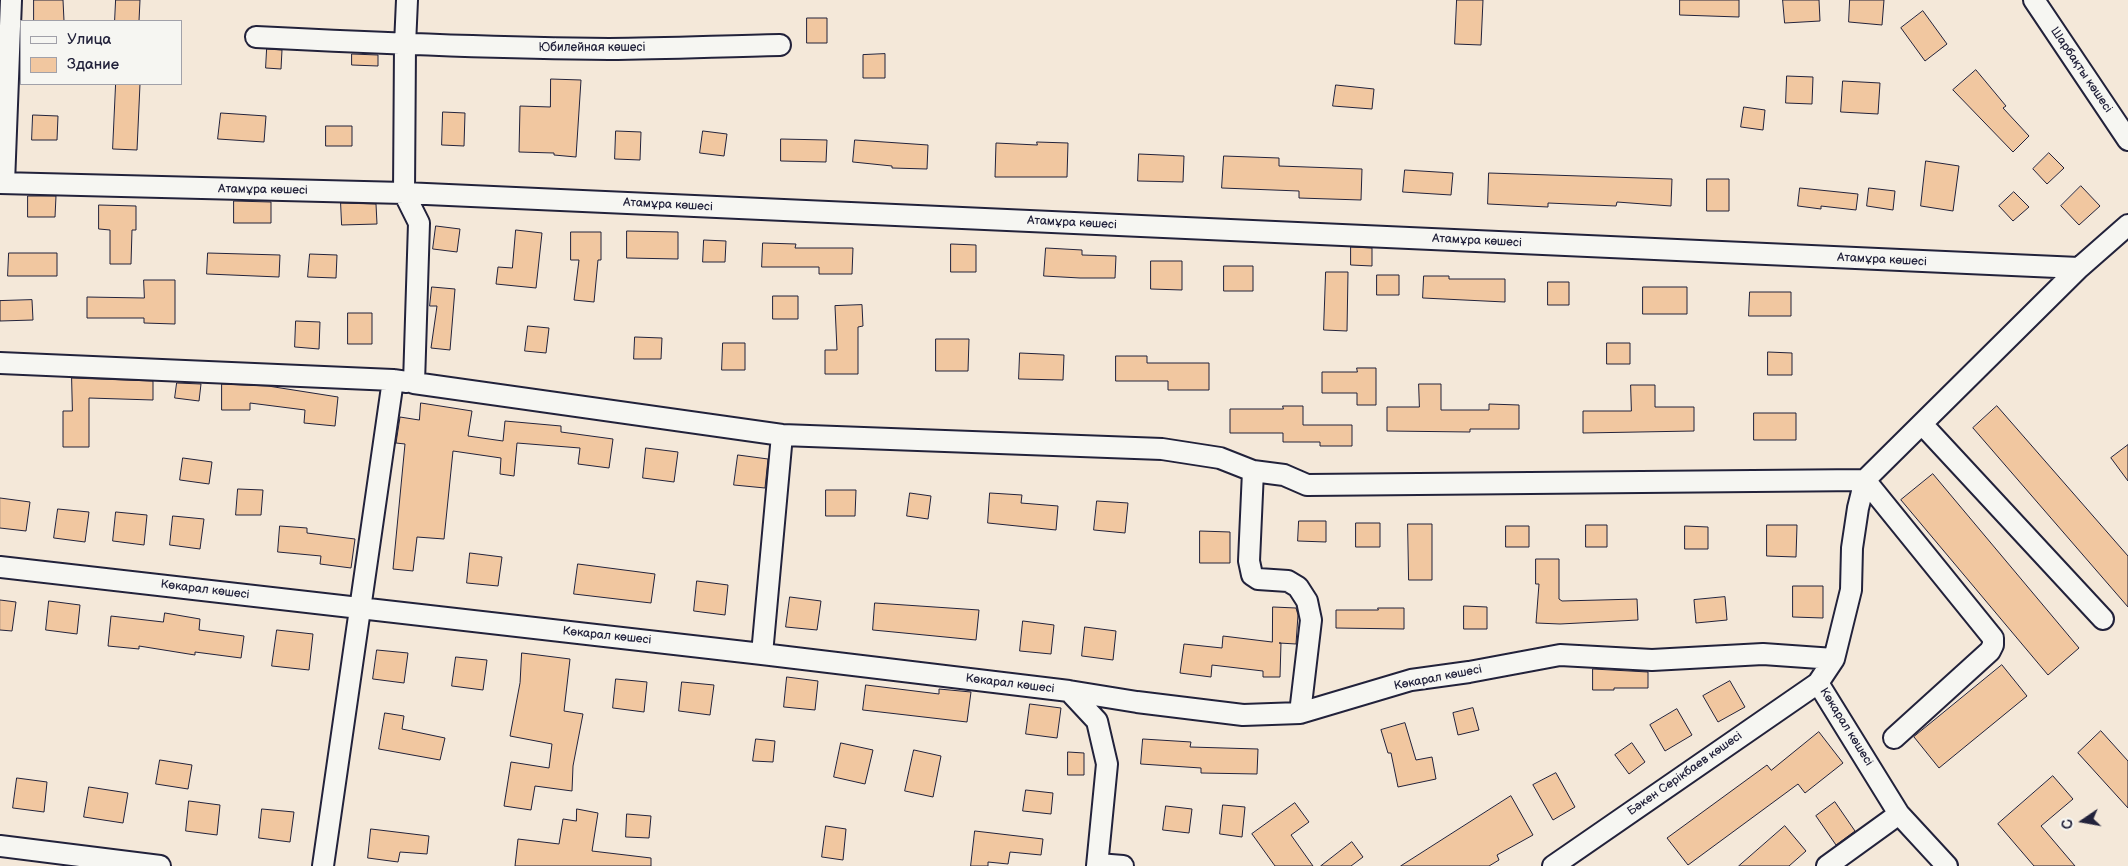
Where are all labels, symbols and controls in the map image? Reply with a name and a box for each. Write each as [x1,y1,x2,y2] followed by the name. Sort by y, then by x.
[20,20,182,85] legend
[2047,24,2115,116] street label: Шарбақты көшесі
[67,30,111,49] text: Улица
[539,41,645,55] street label: Юбилейная көшесі
[67,55,119,74] text: Здание
[218,182,308,198] street label: Атамұра көшесі
[623,195,713,215] street label: Атамұра көшесі
[1027,213,1117,233] street label: Атамұра көшесі
[1432,231,1522,251] street label: Атамұра көшесі
[1837,250,1927,270] street label: Атамұра көшесі
[160,577,250,603] street label: Көкарал көшесі
[562,624,652,648] street label: Көкарал көшесі
[1393,662,1483,694] street label: Көкарал көшесі
[965,671,1055,697] street label: Көкарал көшесі
[1816,685,1876,769] street label: Көкарал көшесі
[1625,729,1745,819] street label: Бәкен Серікбаев көшесі
[2058,796,2108,846] north arrow
[2059,818,2077,831] text: С

